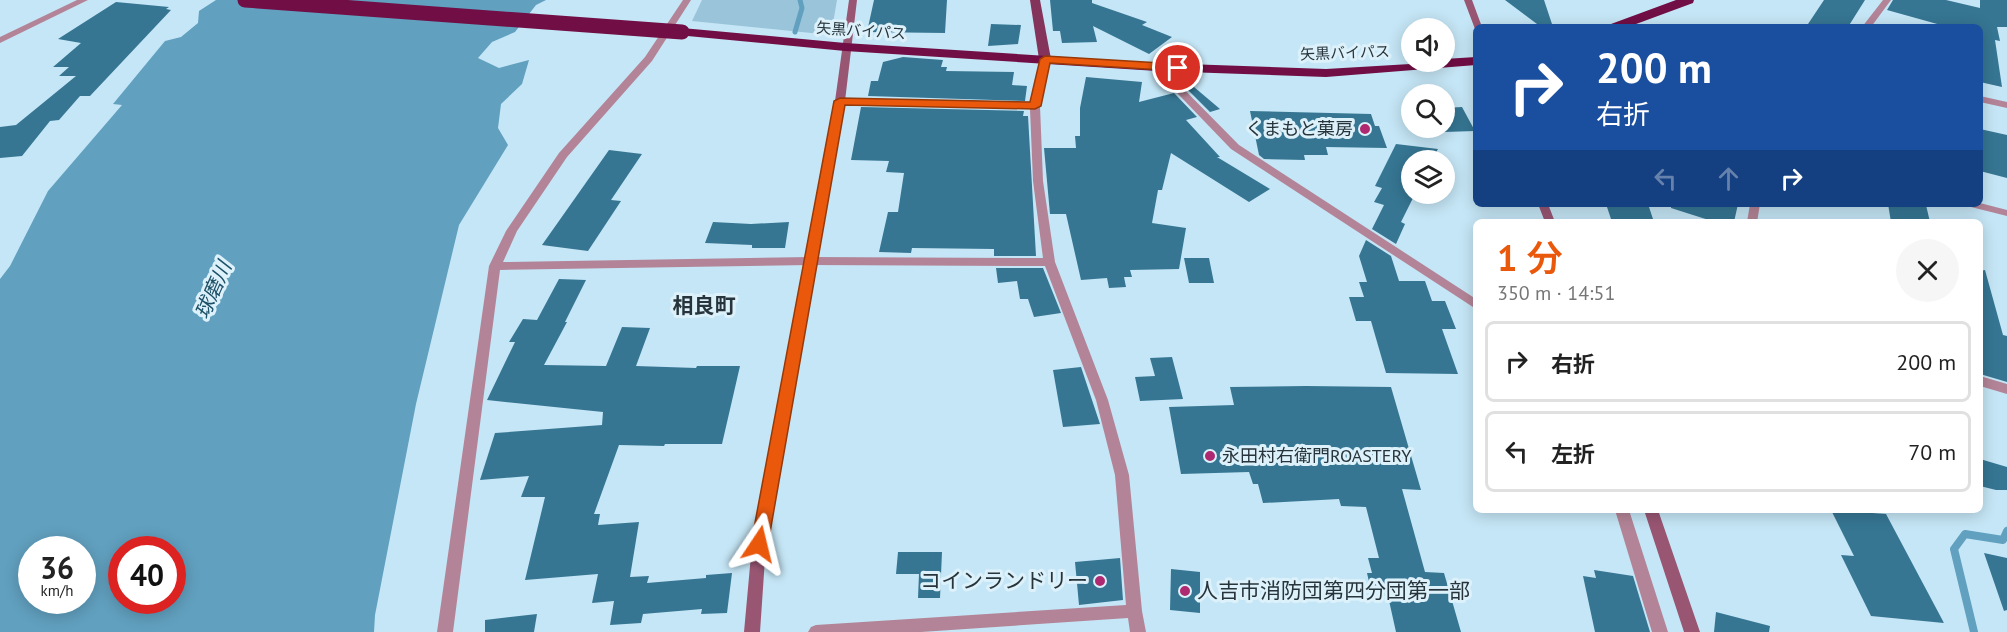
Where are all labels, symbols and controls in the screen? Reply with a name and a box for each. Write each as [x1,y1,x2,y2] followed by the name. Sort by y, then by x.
[816,18,906,43] street label: 矢黒バイパス
[1401,18,1455,204] map controls
[1401,18,1455,72] button: sound
[1596,40,1712,95] text: 200 m
[1300,41,1390,64] street label: 矢黒バイパス
[1152,42,1203,93] pin
[1497,48,1575,126] icon: right
[1161,51,1194,84] icon: arrive
[1401,84,1455,138] button: search
[1596,97,1650,131] text: 右折
[1245,117,1353,140] place label: くまもと菓房
[1358,122,1372,136] marker: くまもと菓房
[1401,150,1455,204] button: layers
[1649,162,1682,195] icon: left
[1712,162,1745,195] icon: ahead
[1775,162,1808,195] icon: right
[1497,234,1563,281] text: 1 分
[1896,239,1959,302] button: close
[189,255,238,323] water label: 球磨川
[1497,280,1615,306] text: 350 m · 14:51
[673,292,736,319] district label: 相良町
[1500,345,1533,378] icon: right
[1896,348,1956,376] text: 200 m
[1551,350,1595,378] text: 右折
[1500,435,1533,468] icon: left
[1908,438,1956,466] text: 70 m
[1551,440,1595,468] text: 左折
[1222,444,1411,467] place label: 永田村右衛門ROASTERY
[1203,449,1217,463] marker: 永田村右衛門ROASTERY
[727,512,791,576] position arrow
[108,536,186,614] speed limit sign: 40
[40,548,74,587] text: 36
[920,567,1088,594] place label: コインランドリー
[1093,574,1107,588] marker: コインランドリー
[1197,577,1470,604] place label: 人吉市消防団第四分団第一部
[41,581,73,600] text: km/h
[1178,584,1192,598] marker: 人吉市消防団第四分団第一部

